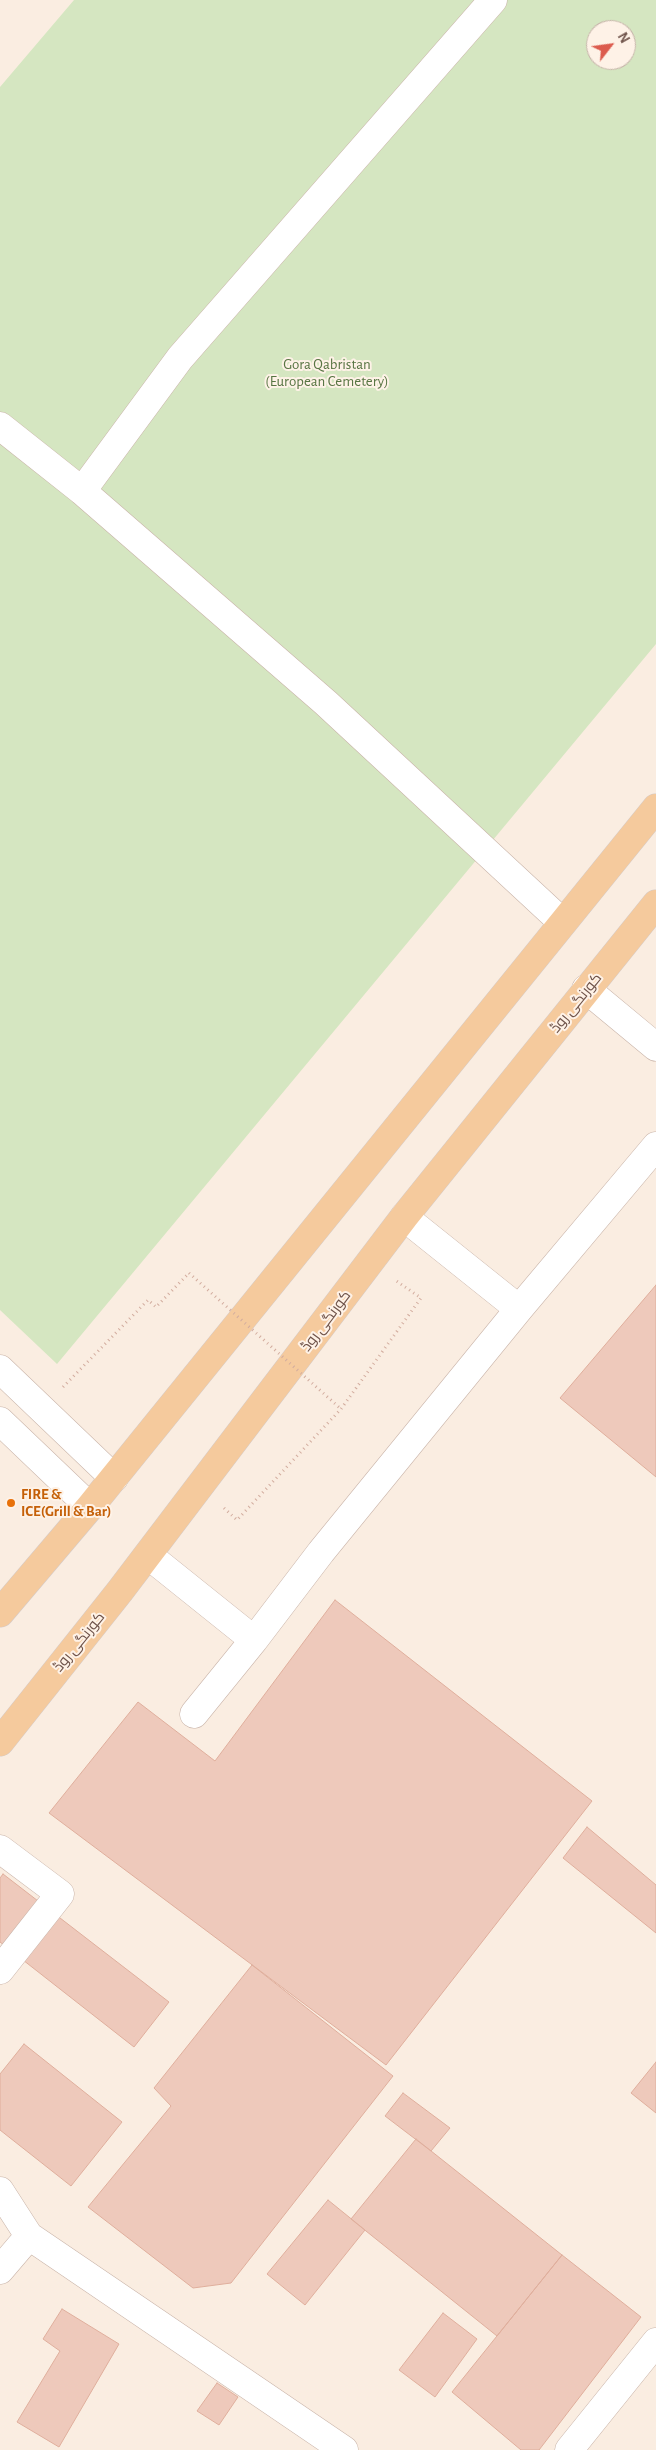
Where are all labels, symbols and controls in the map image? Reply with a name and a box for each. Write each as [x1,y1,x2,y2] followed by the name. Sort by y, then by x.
[586,20,636,70] north arrow
[615,30,632,46] text: N
[265,355,389,390] park label: Gora Qabristan (European Cemetery)
[546,969,606,1037] street label: کورنگی روڈ
[297,1287,355,1355] street label: کورنگی روڈ
[21,1485,112,1520] place label: FIRE & ICE(Grill & Bar)
[5,1497,17,1509] marker: FIRE & ICE(Grill & Bar)
[49,1608,109,1676] street label: کورنگی روڈ

